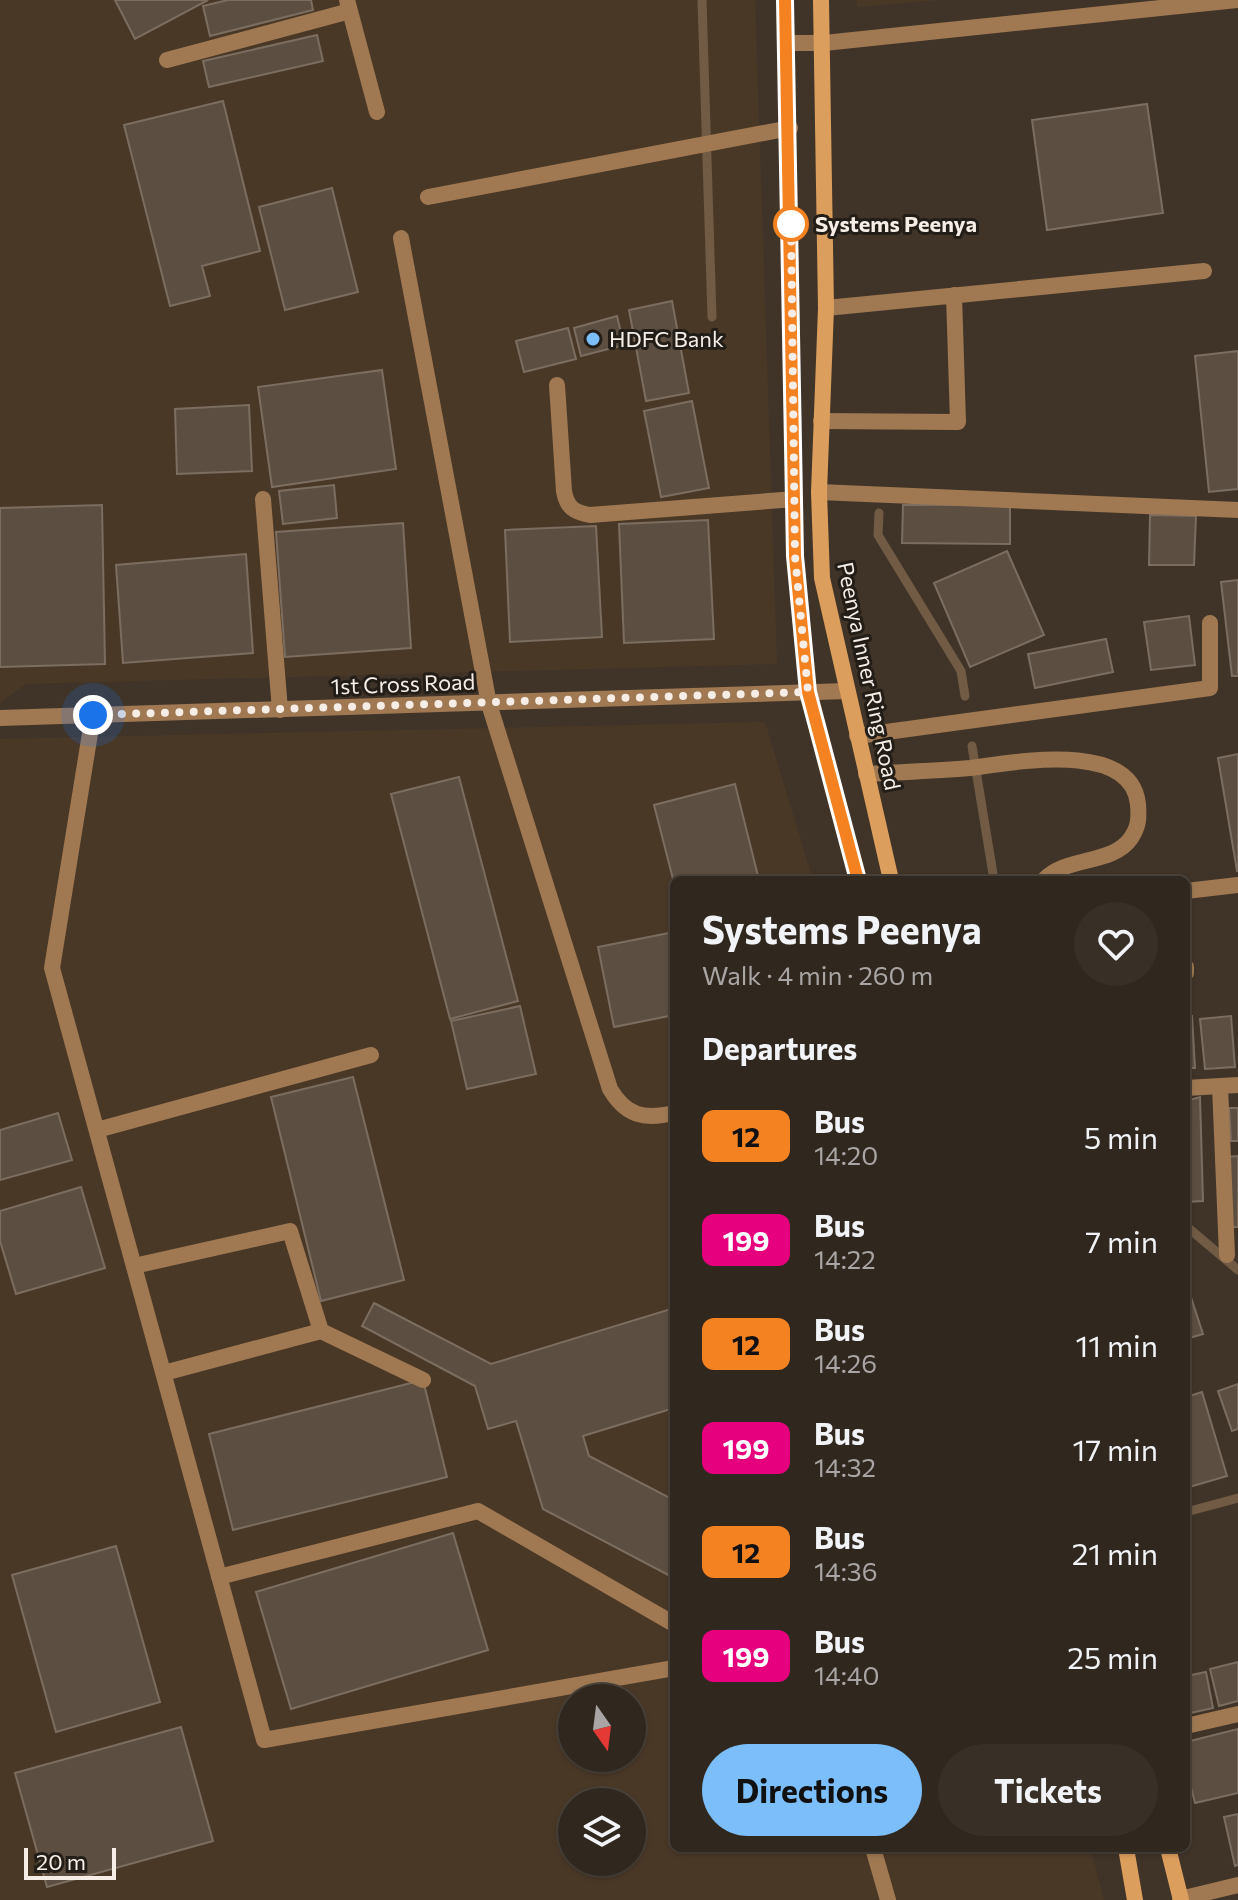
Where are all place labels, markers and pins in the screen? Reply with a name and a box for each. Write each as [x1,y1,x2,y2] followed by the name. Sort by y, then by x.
[774,207,808,241] marker: Systems Peenya
[815,210,977,237] place label: Systems Peenya
[609,325,724,352] place label: HDFC Bank
[584,330,602,348] marker: HDFC Bank

